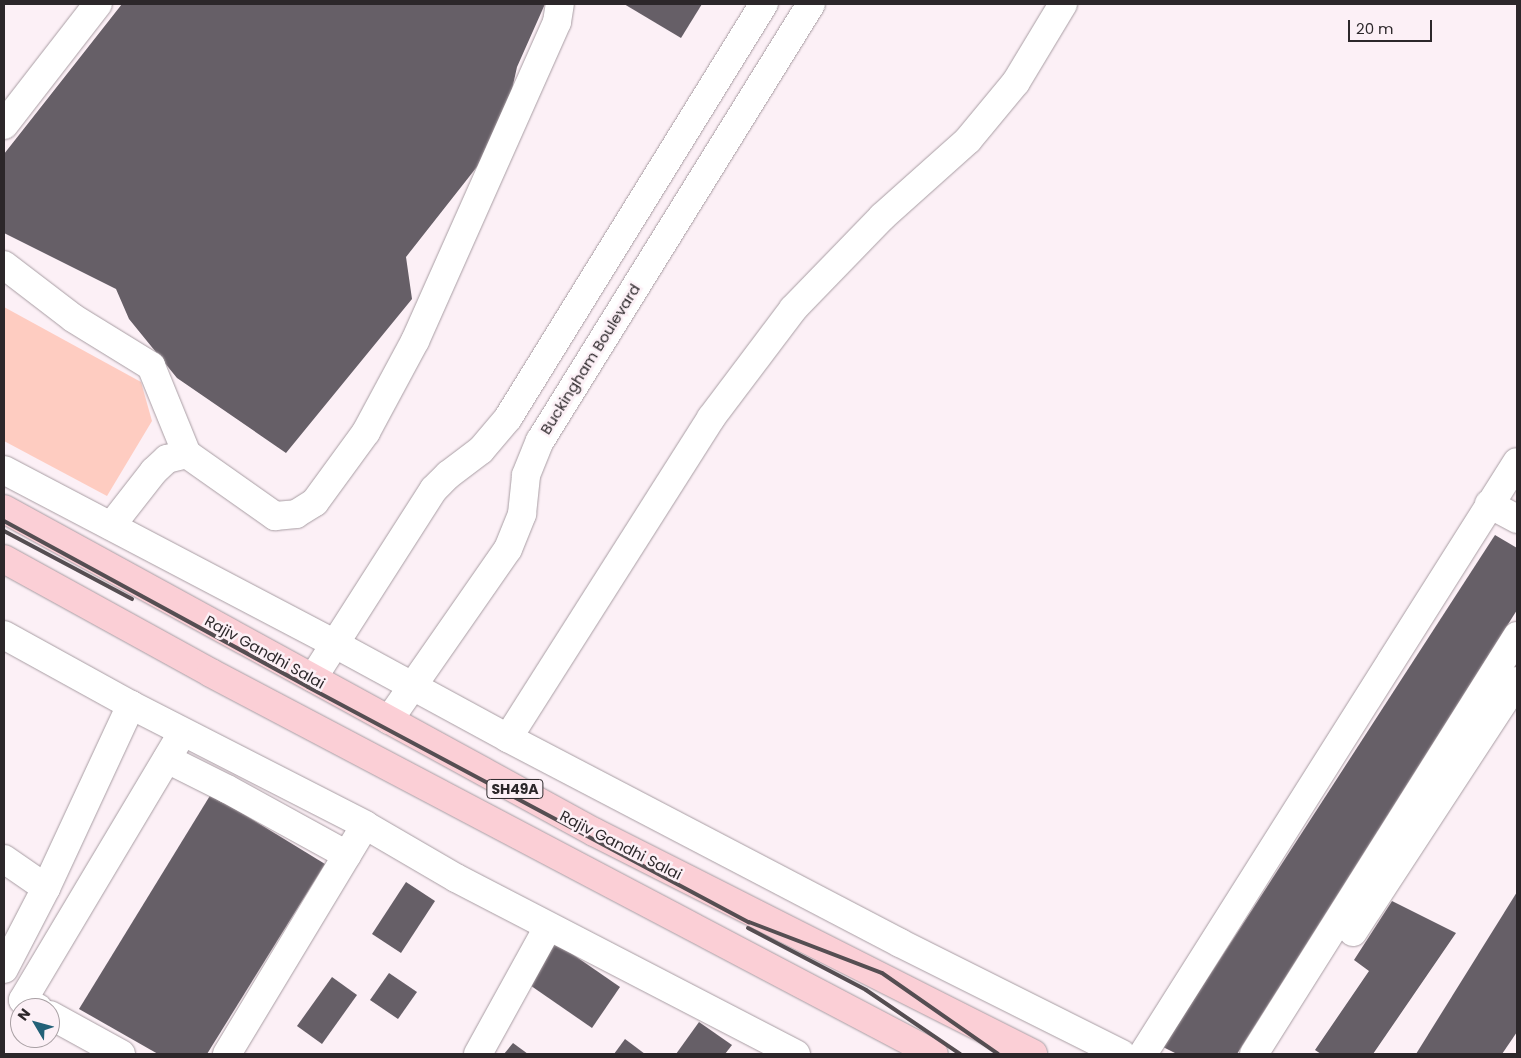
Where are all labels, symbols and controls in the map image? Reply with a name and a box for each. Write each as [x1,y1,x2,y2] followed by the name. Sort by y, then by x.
[1351,10,1435,42] scale bar
[1356,18,1394,39] text: 20 m
[536,280,644,438] street label: Buckingham Boulevard
[202,612,328,692] street label: Rajiv Gandhi Salai
[486,778,544,801] road number: SH49A
[557,806,685,884] street label: Rajiv Gandhi Salai
[10,998,60,1048] north arrow
[13,1004,35,1025] text: N

